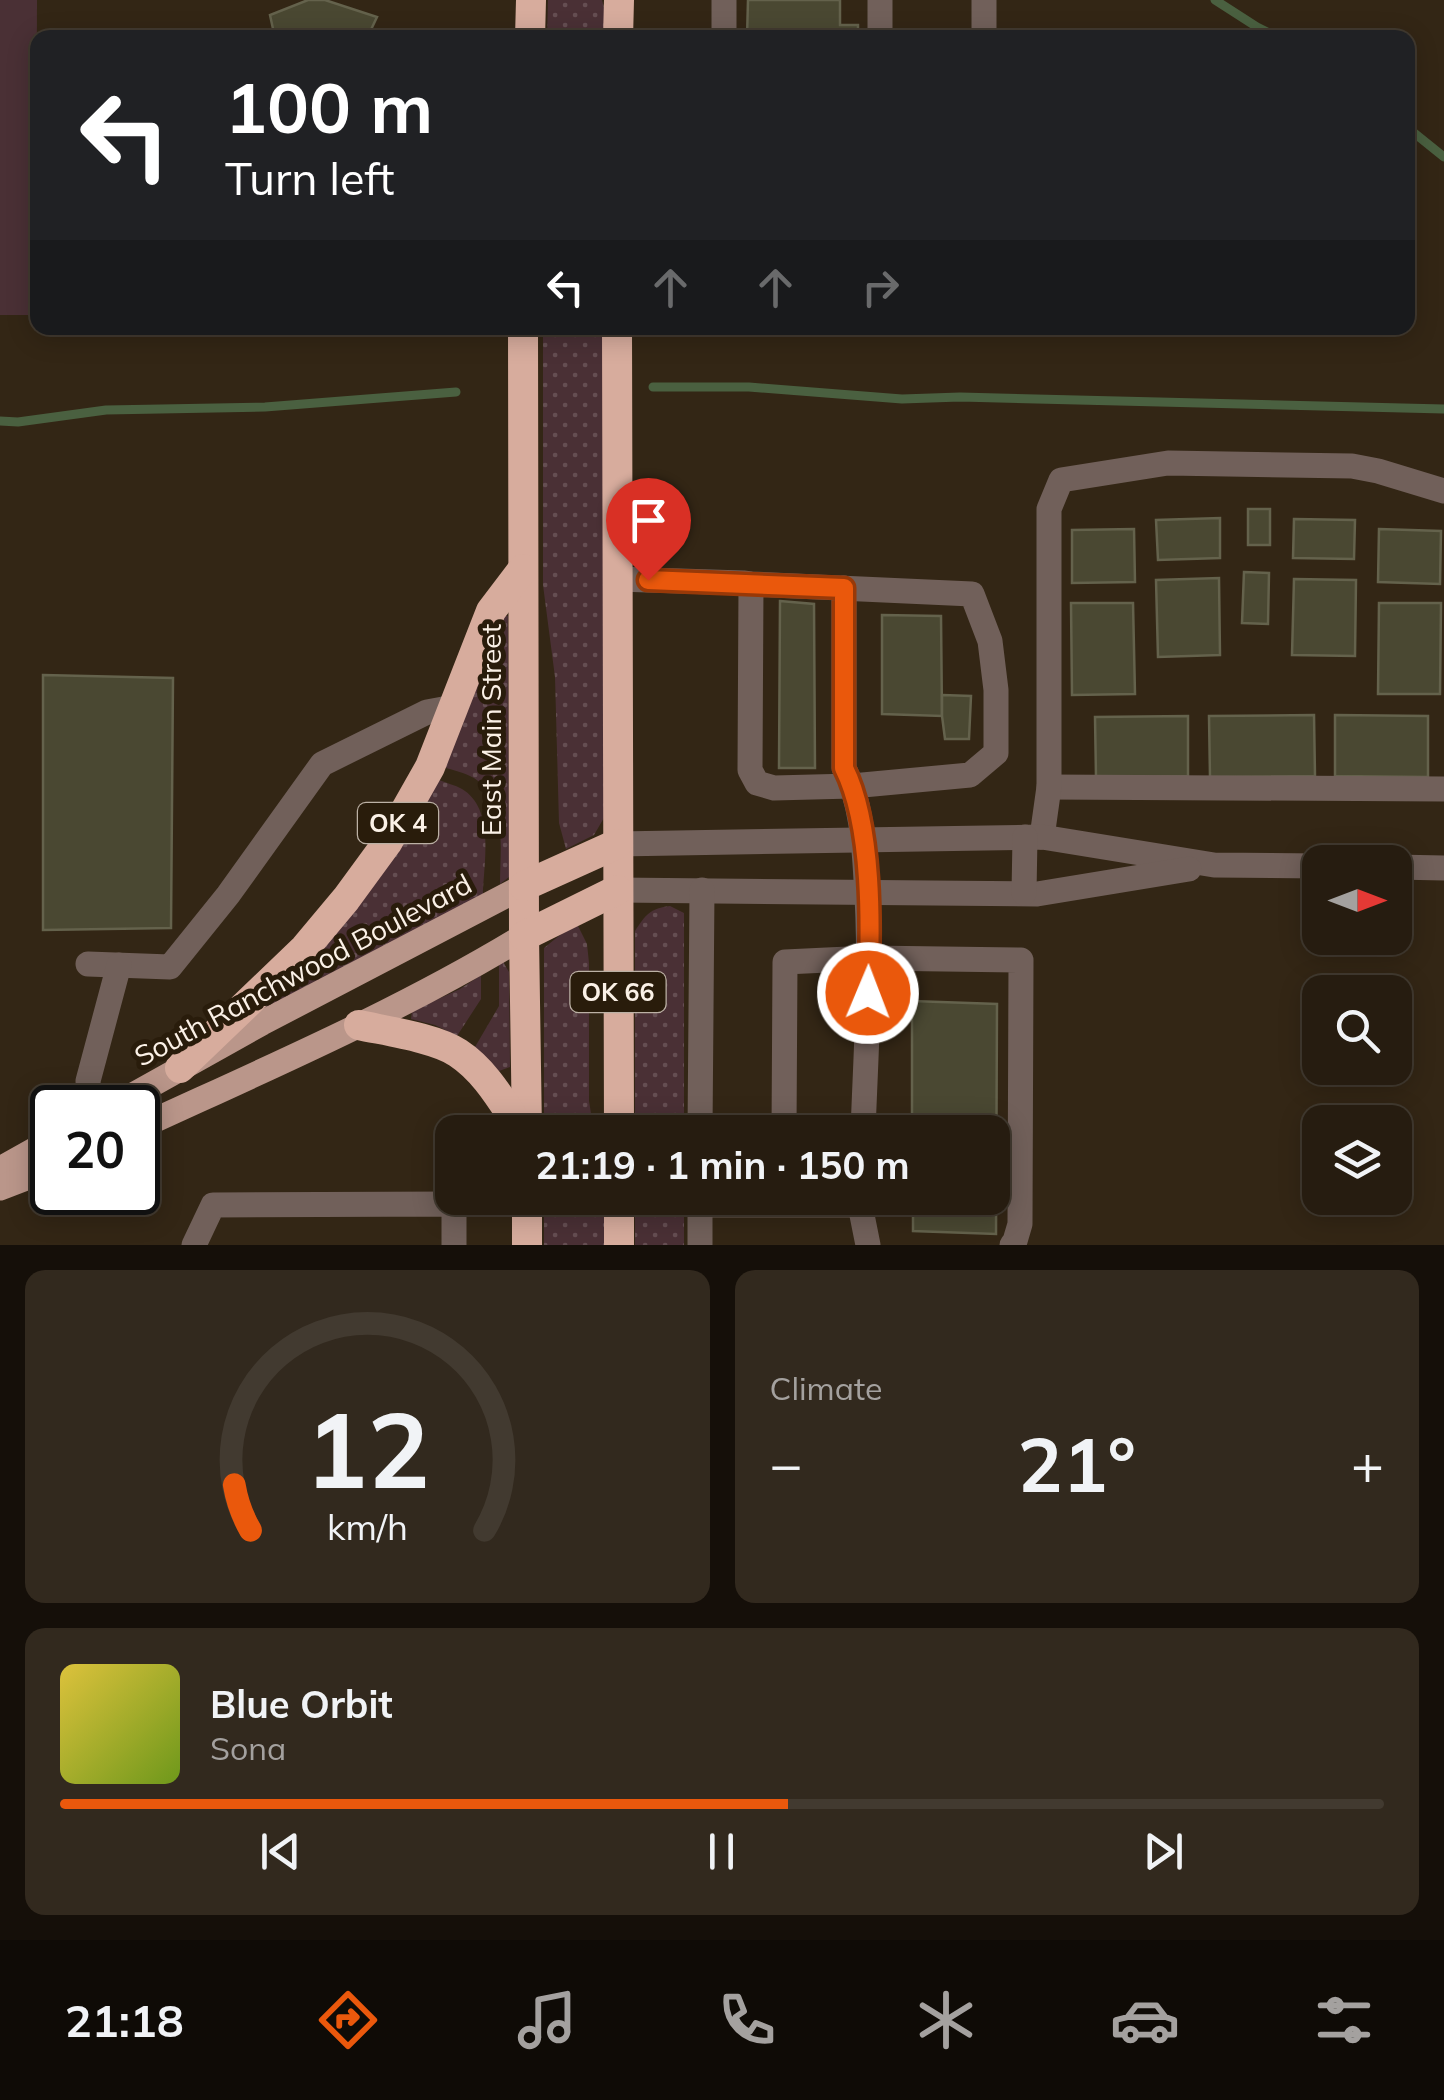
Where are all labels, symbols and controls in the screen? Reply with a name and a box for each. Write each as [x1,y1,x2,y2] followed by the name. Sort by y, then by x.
[225,63,433,151] text: 100 m
[60,70,190,200] icon: left
[225,150,394,206] text: Turn left
[538,260,593,315] icon: left
[643,260,698,315] icon: ahead
[748,260,803,315] icon: ahead
[853,260,908,315] icon: right
[606,478,691,581] pin
[621,493,676,548] icon: arrive
[473,624,508,836] street label: East Main Street
[358,803,438,843] road number: OK 4
[1302,845,1412,955] north arrow
[1302,845,1412,1215] map controls
[128,866,477,1074] street label: South Ranchwood Boulevard
[816,941,920,1045] position arrow
[570,972,666,1012] road number: OK 66
[1302,975,1412,1085] button: search
[30,1085,160,1215] speed limit sign: 20
[1302,1105,1412,1215] button: layers
[535,1141,910,1189] text: 21:19 · 1 min · 150 m
[770,1368,882,1408] text: Climate
[305,1383,430,1514] text: 12
[1018,1417,1136,1511] text: 21°
[770,1429,803,1498] text: −
[1351,1429,1384,1498] text: +
[327,1504,408,1549] text: km/h
[210,1680,393,1728] text: Blue Orbit
[210,1728,286,1768] text: Sona
[253,1824,308,1879] icon: previous
[694,1824,749,1879] icon: pause
[1136,1824,1191,1879] icon: next
[313,1985,383,2055] icon: directions
[512,1985,582,2055] icon: music
[712,1985,782,2055] icon: phone
[911,1985,981,2055] icon: climate
[1110,1985,1180,2055] icon: car
[1309,1985,1379,2055] icon: filters
[65,1992,184,2048] text: 21:18

